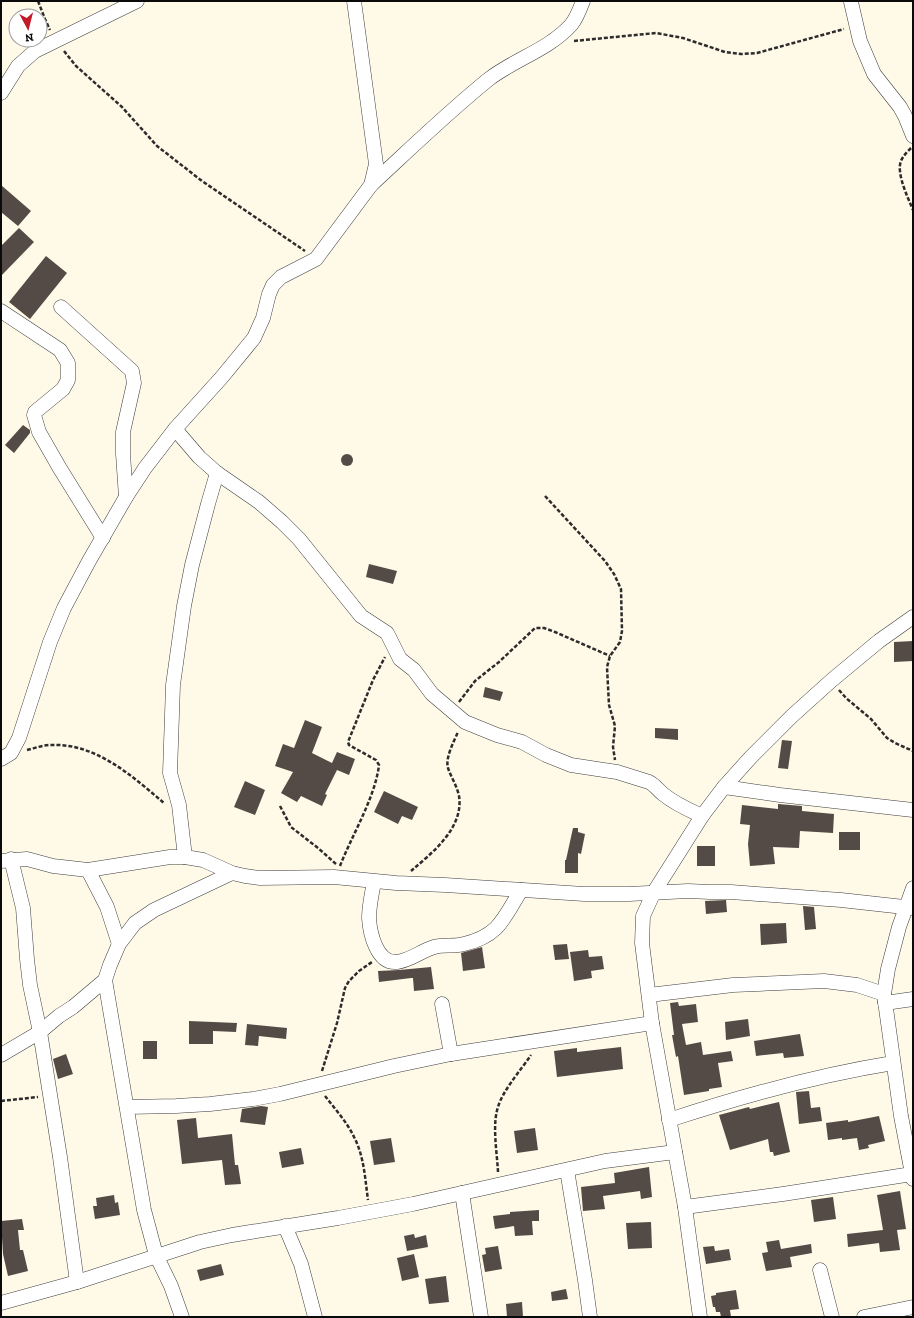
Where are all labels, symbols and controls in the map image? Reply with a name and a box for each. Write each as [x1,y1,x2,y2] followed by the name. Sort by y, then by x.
[8,8,48,48] north arrow
[24,30,34,44] text: N

